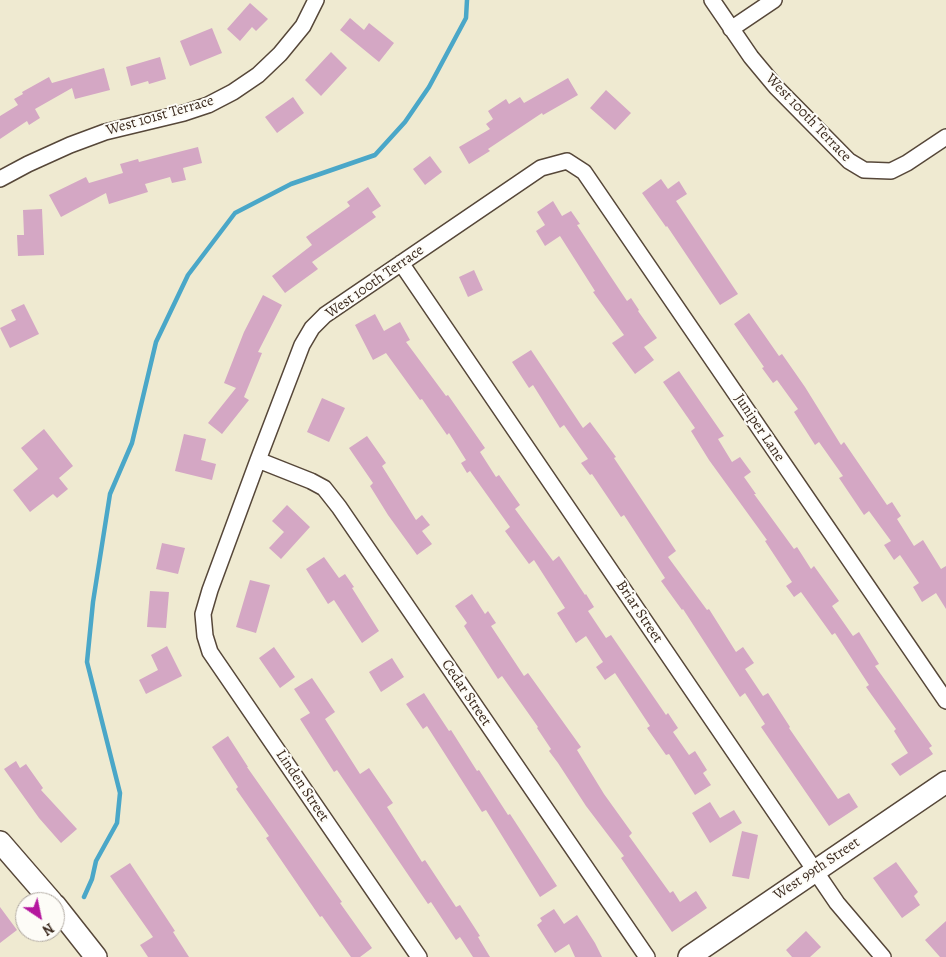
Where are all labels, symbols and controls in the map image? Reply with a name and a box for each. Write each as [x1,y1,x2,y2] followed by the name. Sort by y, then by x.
[761,70,855,166] street label: West 100th Terrace
[104,92,216,140] street label: West 101st Terrace
[322,241,428,323] street label: West 100th Terrace
[730,391,788,465] street label: Juniper Lane
[612,577,666,647] street label: Briar Street
[437,656,495,730] street label: Cedar Street
[271,747,333,825] street label: Linden Street
[771,834,863,904] street label: West 99th Street
[15,892,65,942] north arrow
[39,918,58,940] text: N

